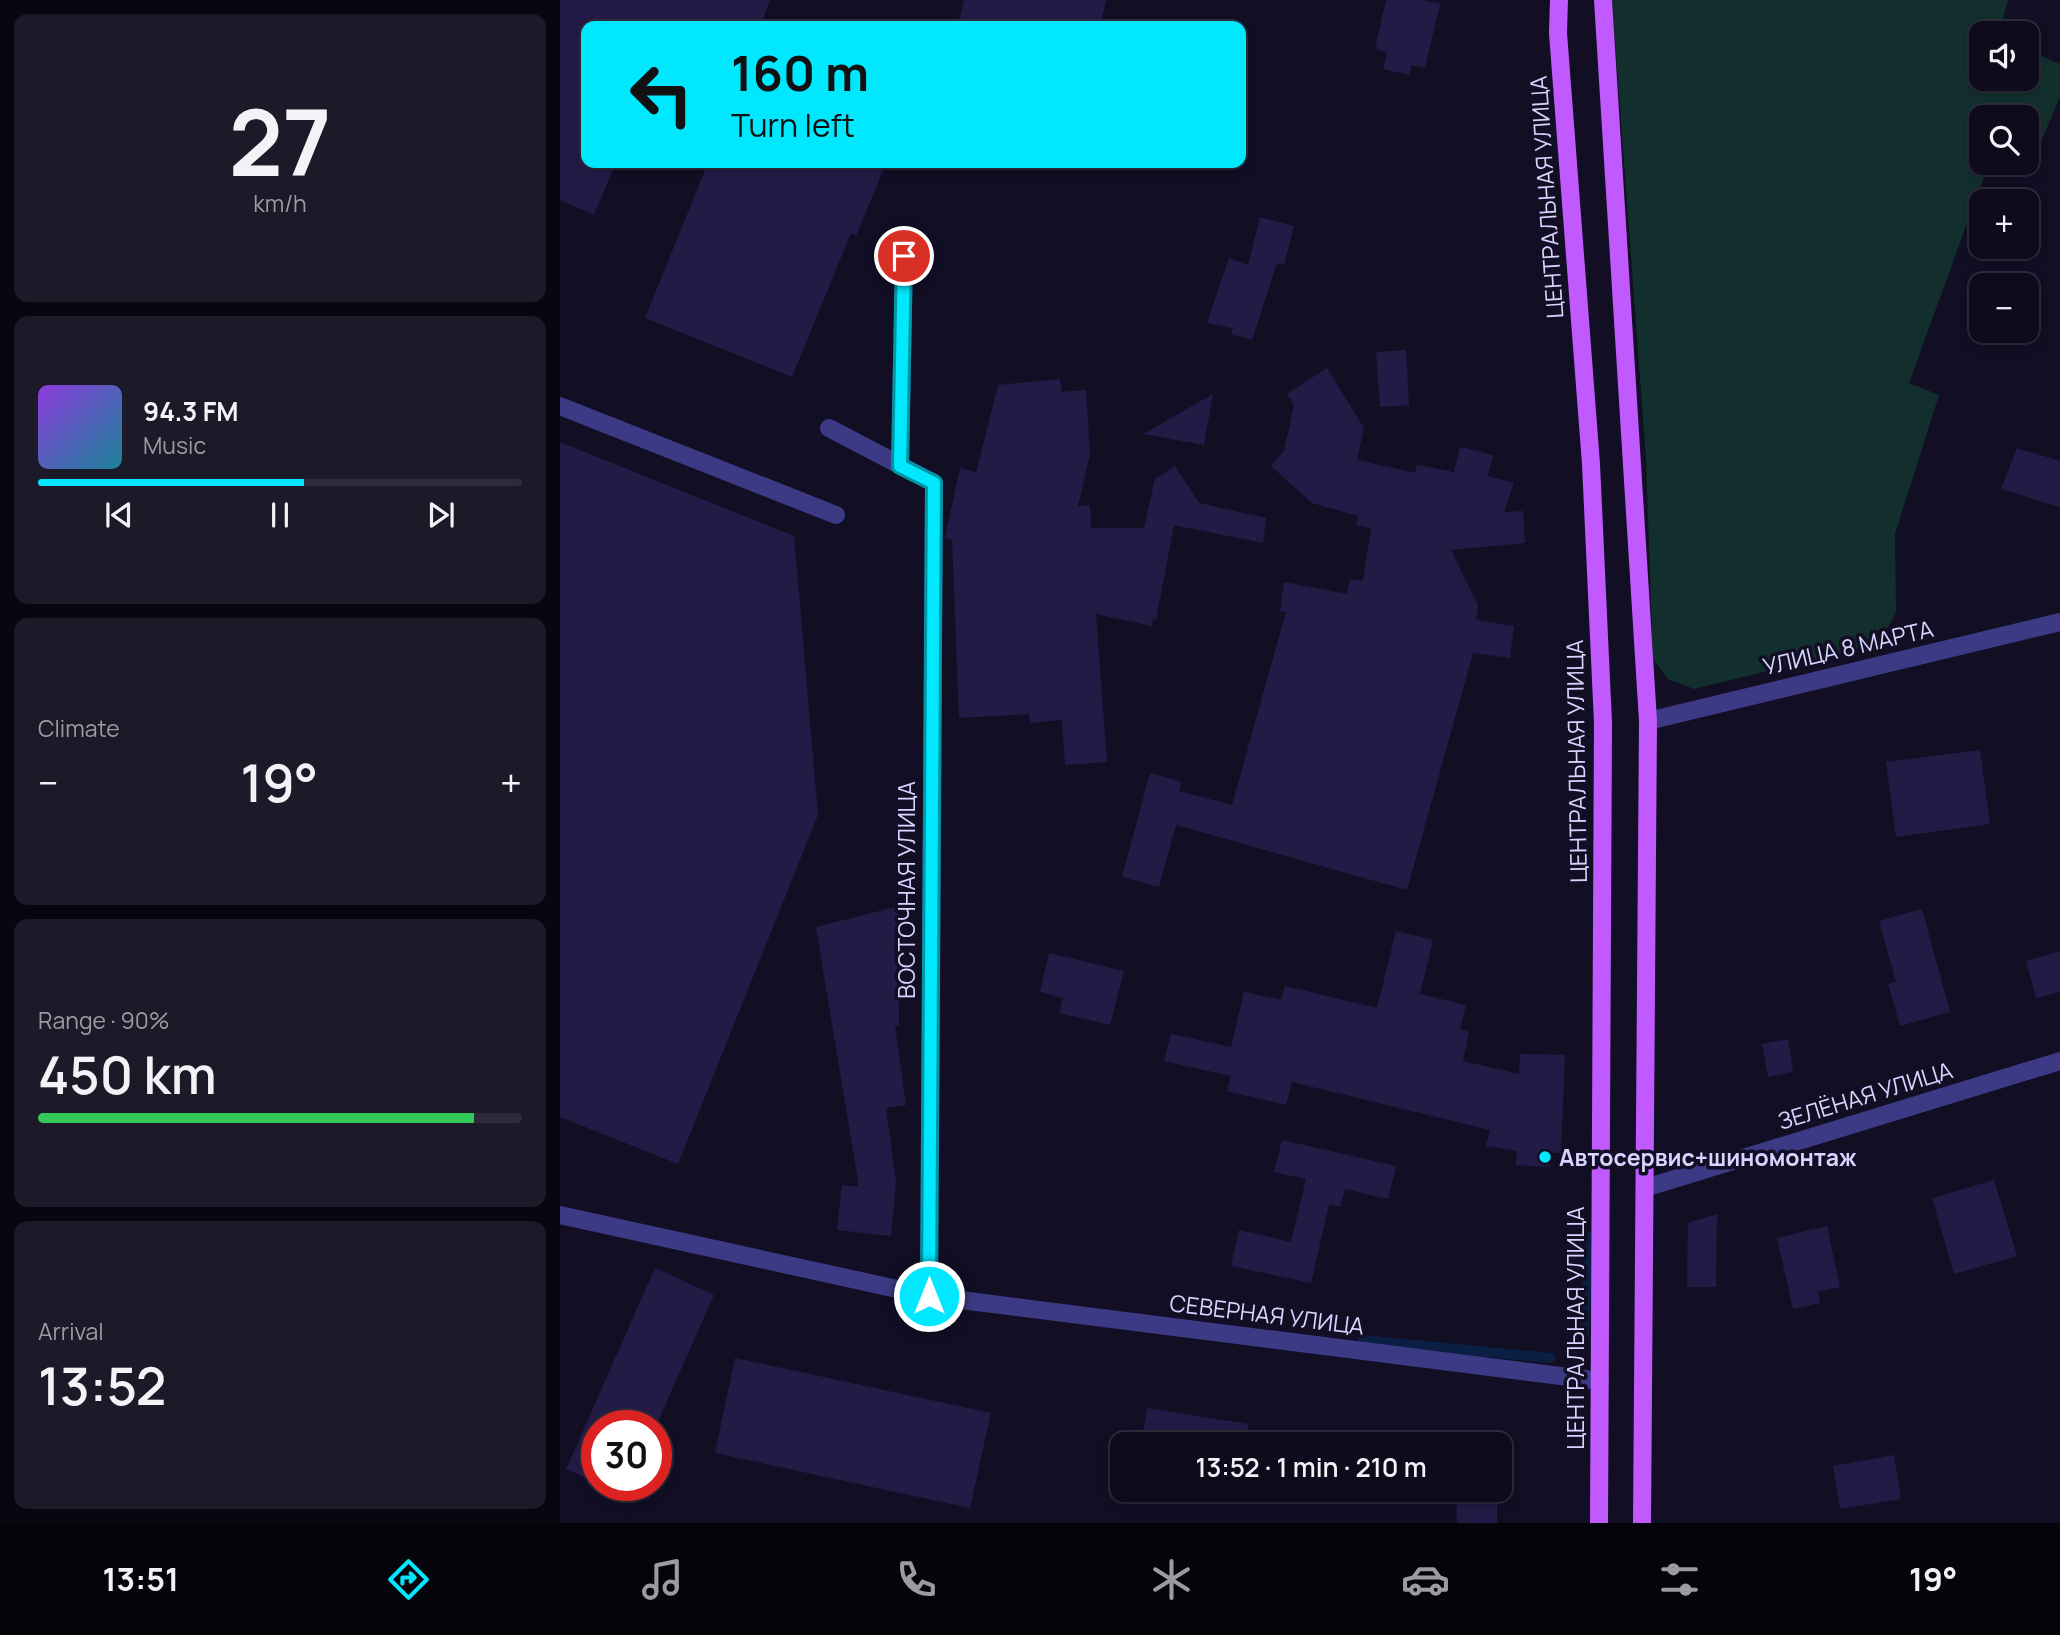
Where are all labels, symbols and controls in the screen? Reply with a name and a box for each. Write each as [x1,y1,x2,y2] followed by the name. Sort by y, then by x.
[1969,21,2039,343] map controls
[1969,21,2039,91] button: sound
[731,39,869,106] text: 160 m
[616,49,707,140] icon: left
[1522,74,1570,319] street label: ЦЕНТРАЛЬНАЯ УЛИЦА
[229,79,331,203] text: 27
[731,103,855,147] text: Turn left
[1969,105,2039,175] button: search
[253,187,307,219] text: km/h
[1969,189,2039,259] button: +
[874,226,934,286] pin
[885,237,923,275] icon: arrive
[1969,273,2039,343] button: −
[143,393,239,429] text: 94.3 FM
[143,429,206,461] text: Music
[100,496,138,534] icon: previous
[261,496,299,534] icon: pause
[422,496,460,534] icon: next
[1760,612,1937,682] street label: УЛИЦА 8 МАРТА
[1558,639,1594,883] street label: ЦЕНТРАЛЬНАЯ УЛИЦА
[38,712,120,744] text: Climate
[240,747,318,818] text: 19°
[38,756,59,808] text: −
[500,756,522,808] text: +
[890,781,922,999] street label: ВОСТОЧНАЯ УЛИЦА
[38,1004,169,1036] text: Range · 90%
[38,1039,217,1110] text: 450 km
[1774,1053,1957,1137] street label: ЗЕЛЁНАЯ УЛИЦА
[1559,1141,1857,1173] place label: Автосервис+шиномонтаж
[1537,1149,1553,1165] marker: Автосервис+шиномонтаж
[1559,1206,1591,1450] street label: ЦЕНТРАЛЬНАЯ УЛИЦА
[892,1259,966,1333] position arrow
[1168,1286,1366,1342] street label: СЕВЕРНАЯ УЛИЦА
[38,1315,104,1347] text: Arrival
[38,1350,166,1421] text: 13:52
[581,1410,672,1501] speed limit sign: 30
[1195,1449,1427,1485] text: 13:52 · 1 min · 210 m
[384,1555,433,1604] icon: directions
[638,1555,687,1604] icon: music
[892,1555,941,1604] icon: phone
[1147,1555,1196,1604] icon: climate
[1401,1555,1450,1604] icon: car
[1655,1555,1704,1604] icon: filters
[103,1557,179,1601] text: 13:51
[1909,1557,1957,1601] text: 19°

